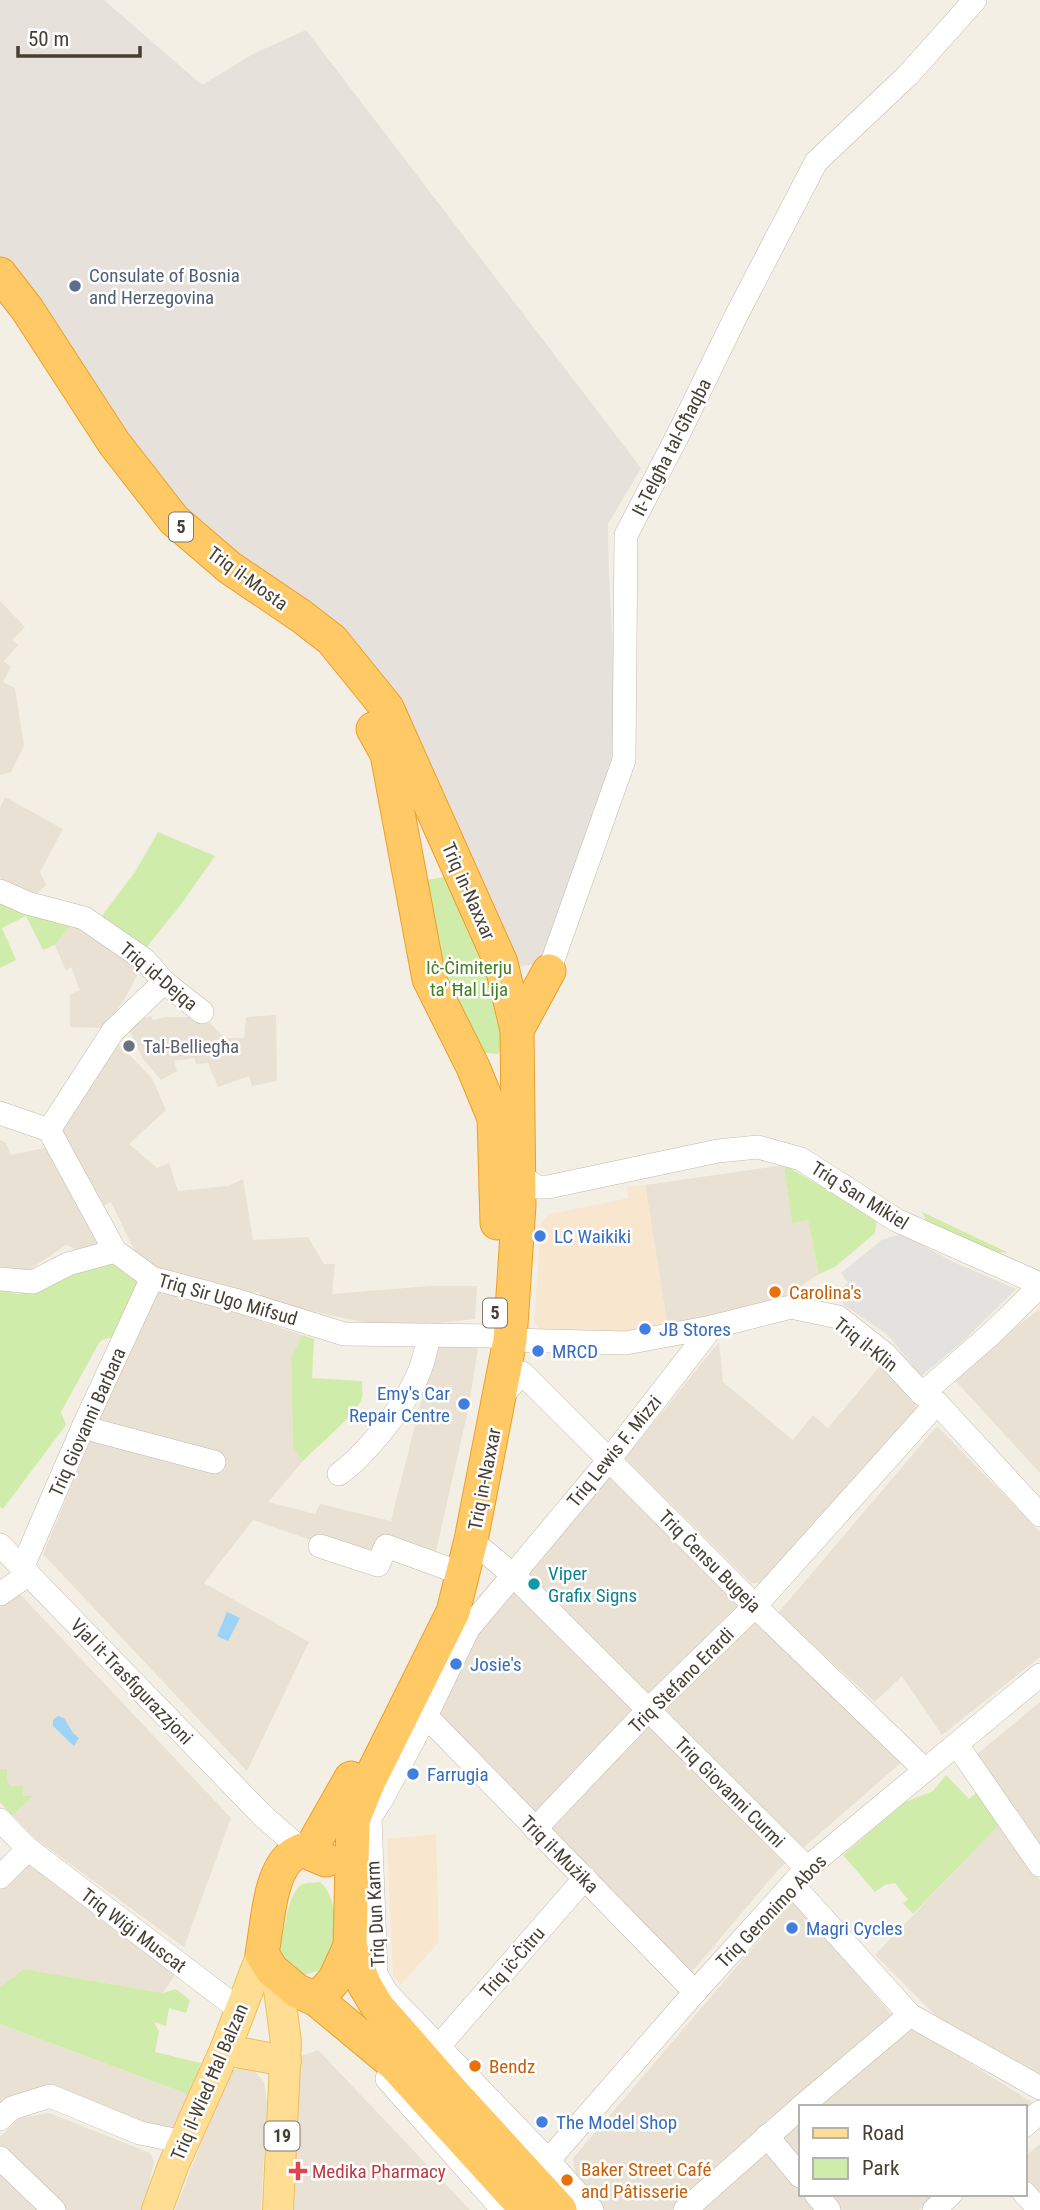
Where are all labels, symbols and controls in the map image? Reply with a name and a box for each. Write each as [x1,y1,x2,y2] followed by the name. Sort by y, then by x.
[18,14,140,58] scale bar
[28,27,69,51] text: 50 m
[89,264,240,309] place label: Consulate of Bosnia and Herzegovina
[67,278,83,294] marker: Consulate of Bosnia and Herzegovina
[627,375,716,520] street label: It-Telgħa tal-Għaqba
[169,512,193,542] road number: 5
[203,541,292,615] street label: Triq il-Mosta
[437,839,500,944] street label: Triq in-Naxxar
[115,937,202,1016] street label: Triq id-Dejqa
[426,956,512,1001] park label: Iċ-Ċimiterju ta' Ħal Lija
[143,1035,239,1058] place label: Tal-Belliegħa
[121,1038,137,1054] marker: Tal-Belliegħa
[807,1156,913,1234] street label: Triq San Mikiel
[554,1225,631,1248] place label: LC Waikiki
[532,1228,548,1244] marker: LC Waikiki
[156,1269,300,1330] street label: Triq Sir Ugo Mifsud
[789,1281,862,1304] place label: Carolina's
[767,1284,783,1300] marker: Carolina's
[483,1298,507,1328] road number: 5
[829,1312,902,1377] street label: Triq il-Klin
[659,1318,731,1341] place label: JB Stores
[637,1321,653,1337] marker: JB Stores
[552,1340,598,1363] place label: MRCD
[530,1343,546,1359] marker: MRCD
[44,1344,131,1500] street label: Triq Giovanni Barbara
[349,1382,450,1427] place label: Emy's Car Repair Centre
[562,1391,666,1512] street label: Triq Lewis F. Mizzi
[456,1396,472,1412] marker: Emy's Car Repair Centre
[463,1426,506,1532] street label: Triq in-Naxxar
[654,1505,766,1617] street label: Triq Ċensu Bugeja
[548,1562,637,1607] place label: Viper Grafix Signs
[526,1576,542,1592] marker: Viper Grafix Signs
[66,1614,198,1749] street label: Vjal it-Trasfigurazzjoni
[624,1623,739,1738] street label: Triq Stefano Erardi
[470,1653,522,1676] place label: Josie's
[448,1656,464,1672] marker: Josie's
[670,1732,790,1852] street label: Triq Giovanni Curmi
[427,1763,489,1786] place label: Farrugia
[405,1766,421,1782] marker: Farrugia
[516,1811,603,1898] street label: Triq il-Mużika
[711,1850,831,1973] street label: Triq Geronimo Abos
[361,1860,390,1968] street label: Triq Dun Karm
[77,1883,191,1977] street label: Triq Wiġi Muscat
[806,1917,903,1940] place label: Magri Cycles
[784,1920,800,1936] marker: Magri Cycles
[475,1922,550,2003] street label: Triq iċ-Ċitru
[166,2000,253,2164] street label: Triq il-Wied Ħal Balzan
[489,2055,535,2078] place label: Bendz
[467,2058,483,2074] marker: Bendz
[799,2105,1026,2196] legend
[556,2111,677,2134] place label: The Model Shop
[534,2114,550,2130] marker: The Model Shop
[862,2121,904,2145] text: Road
[264,2122,300,2150] road number: 19
[862,2156,900,2180] text: Park
[581,2158,711,2203] place label: Baker Street Café and Pâtisserie
[312,2160,446,2183] place label: Medika Pharmacy
[290,2163,306,2179] marker: Medika Pharmacy
[559,2172,575,2188] marker: Baker Street Café and Pâtisserie

